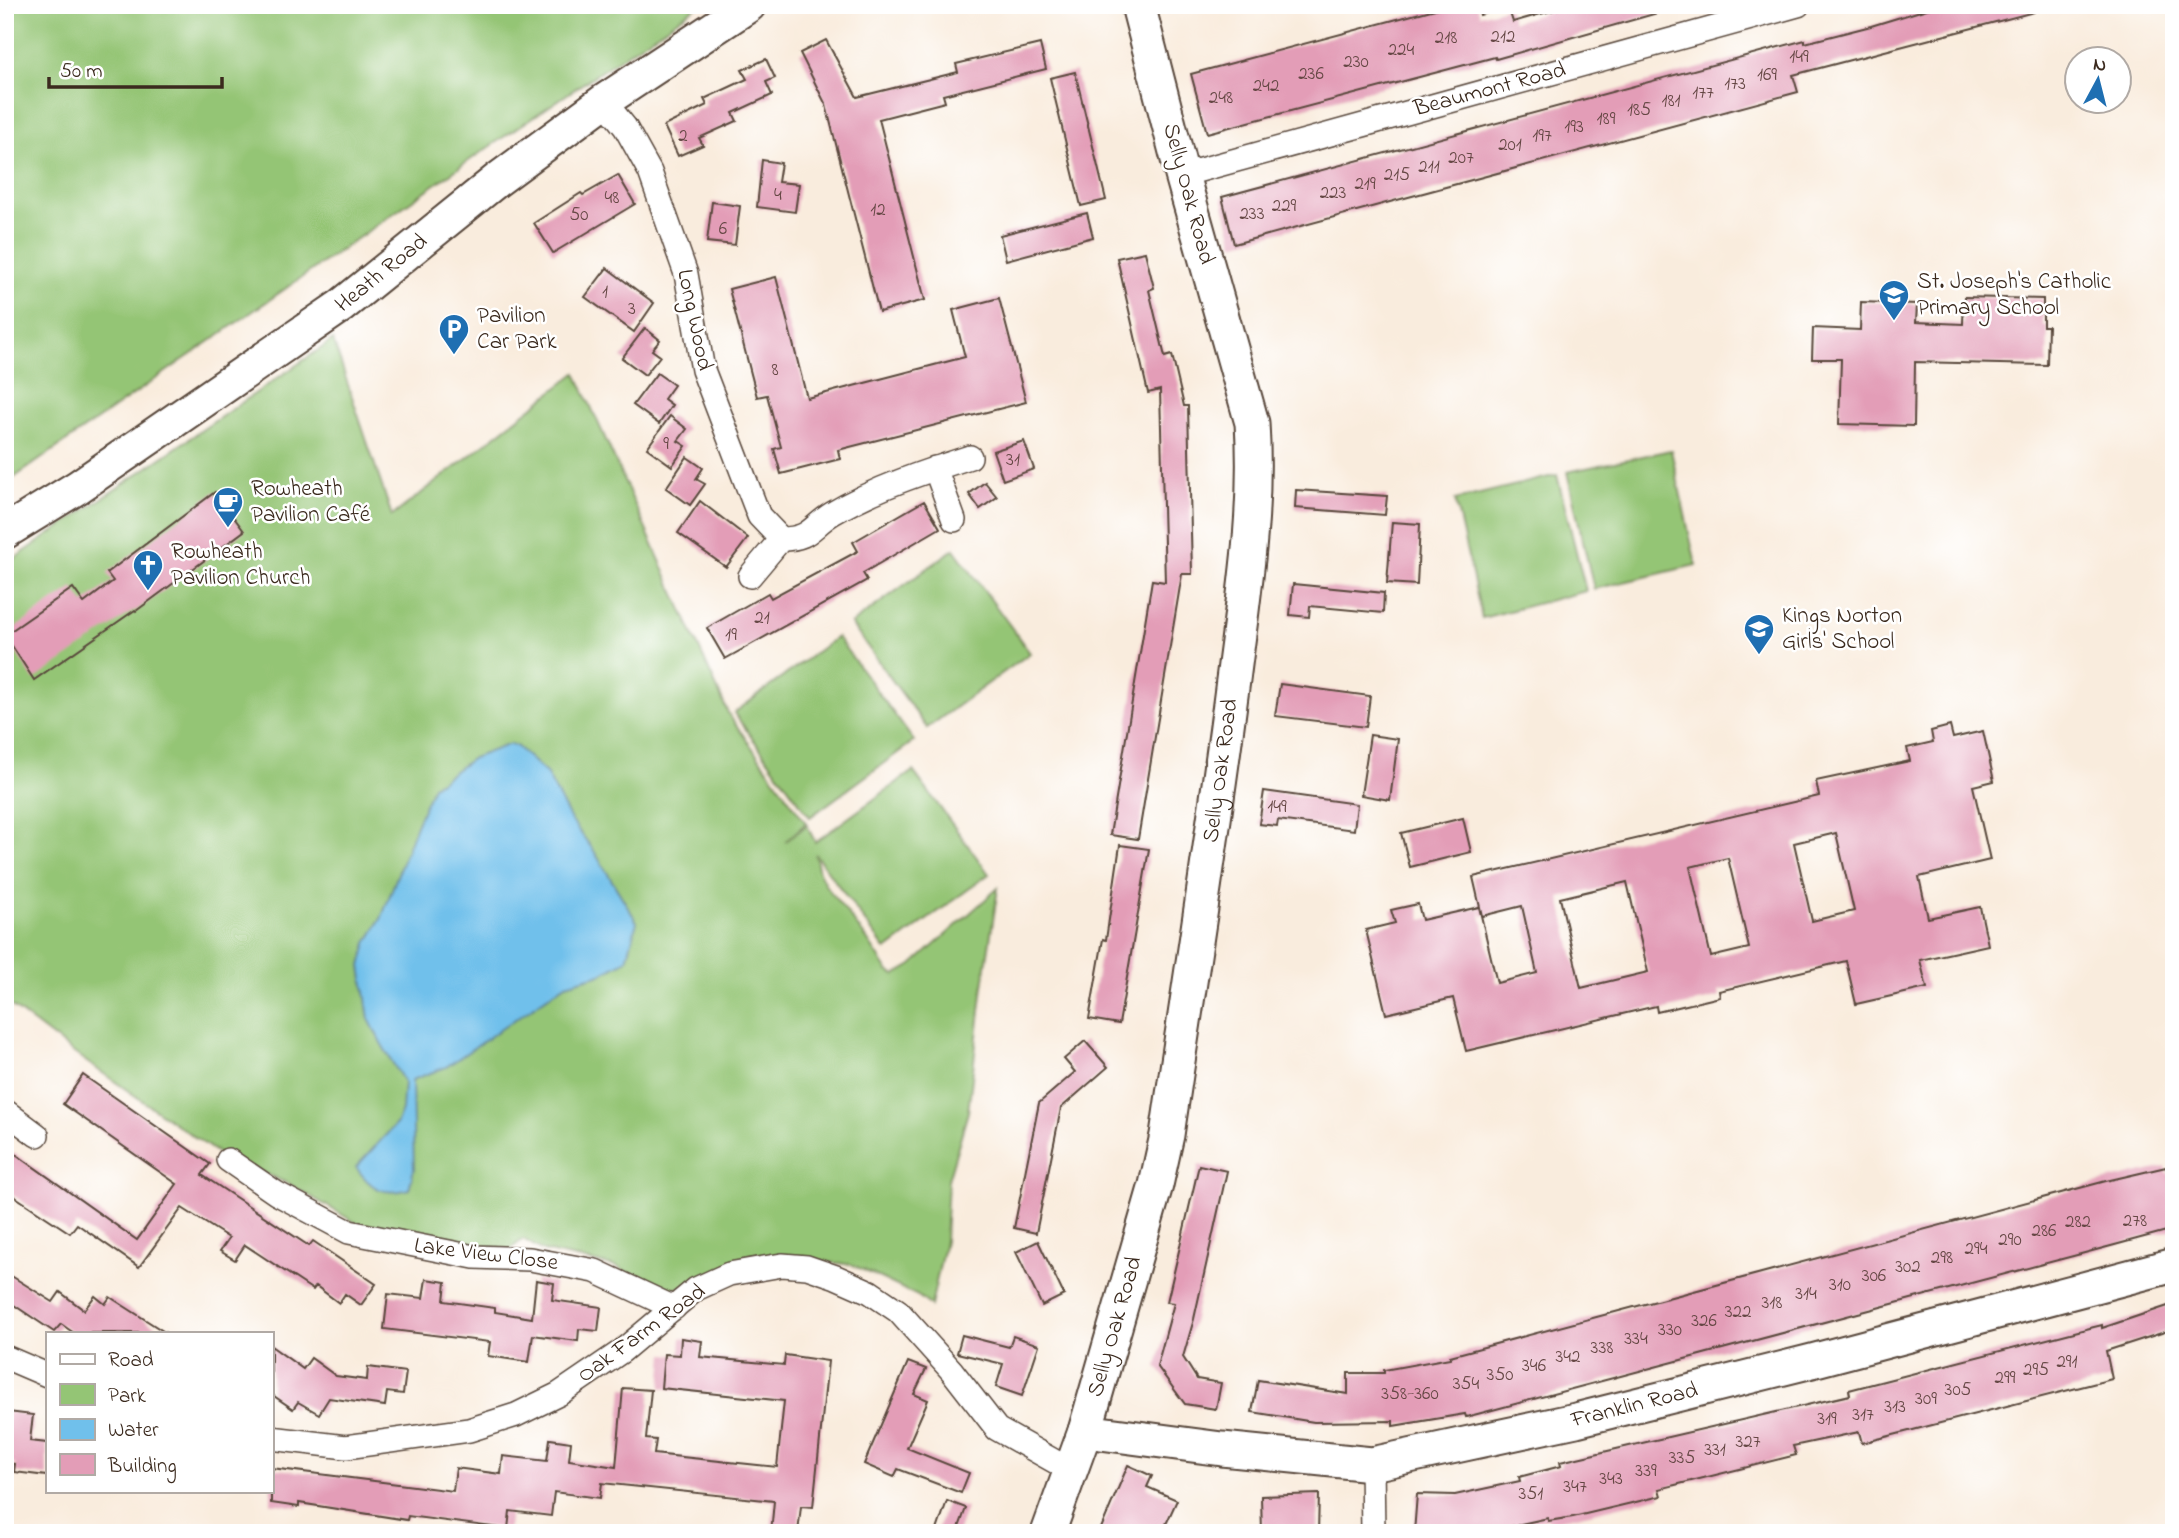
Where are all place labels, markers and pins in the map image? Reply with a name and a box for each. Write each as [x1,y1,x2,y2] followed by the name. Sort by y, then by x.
[1917,266,2112,327] place label: St. Joseph's Catholic Primary School
[1877,278,1911,322] school or university icon: St. Joseph's Catholic Primary School
[477,300,557,359] place label: Pavilion Car Park
[437,312,471,356] parking icon: Pavilion Car Park
[251,473,371,532] place label: Rowheath Pavilion Café
[211,485,245,529] cafe icon: Rowheath Pavilion Café
[171,536,310,595] place label: Rowheath Pavilion Church
[131,548,165,592] church icon: Rowheath Pavilion Church
[1782,600,1902,659] place label: Kings Norton Girls' School
[1742,612,1776,656] school or university icon: Kings Norton Girls' School

